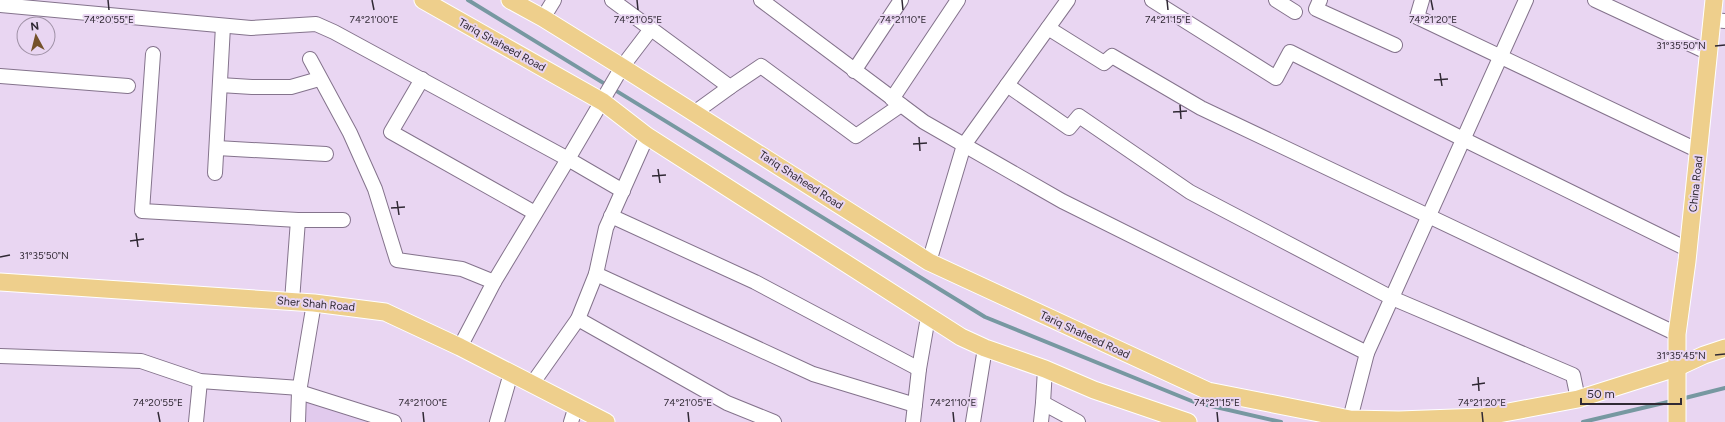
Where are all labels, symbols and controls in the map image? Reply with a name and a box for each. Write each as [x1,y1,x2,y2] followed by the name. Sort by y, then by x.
[84,13,134,26] text: 74°20'55"E
[350,13,399,26] text: 74°21'00"E
[614,13,662,26] text: 74°21'05"E
[880,13,926,26] text: 74°21'10"E
[1145,13,1191,26] text: 74°21'15"E
[1409,13,1457,26] text: 74°21'20"E
[16,16,56,56] north arrow
[456,16,548,74] street label: Tariq Shaheed Road
[30,20,40,34] text: N
[1656,39,1706,52] text: 31°35'50"N
[757,148,845,212] street label: Tariq Shaheed Road
[1687,155,1705,213] street label: China Road
[19,249,69,262] text: 31°35'50"N
[277,294,355,314] street label: Sher Shah Road
[1038,309,1132,361] street label: Tariq Shaheed Road
[1656,349,1706,362] text: 31°35'45"N
[1581,380,1681,406] scale bar
[1587,387,1615,401] text: 50 m
[133,396,183,409] text: 74°20'55"E
[399,396,448,409] text: 74°21'00"E
[664,396,712,409] text: 74°21'05"E
[930,396,976,409] text: 74°21'10"E
[1194,396,1240,409] text: 74°21'15"E
[1458,396,1506,409] text: 74°21'20"E

